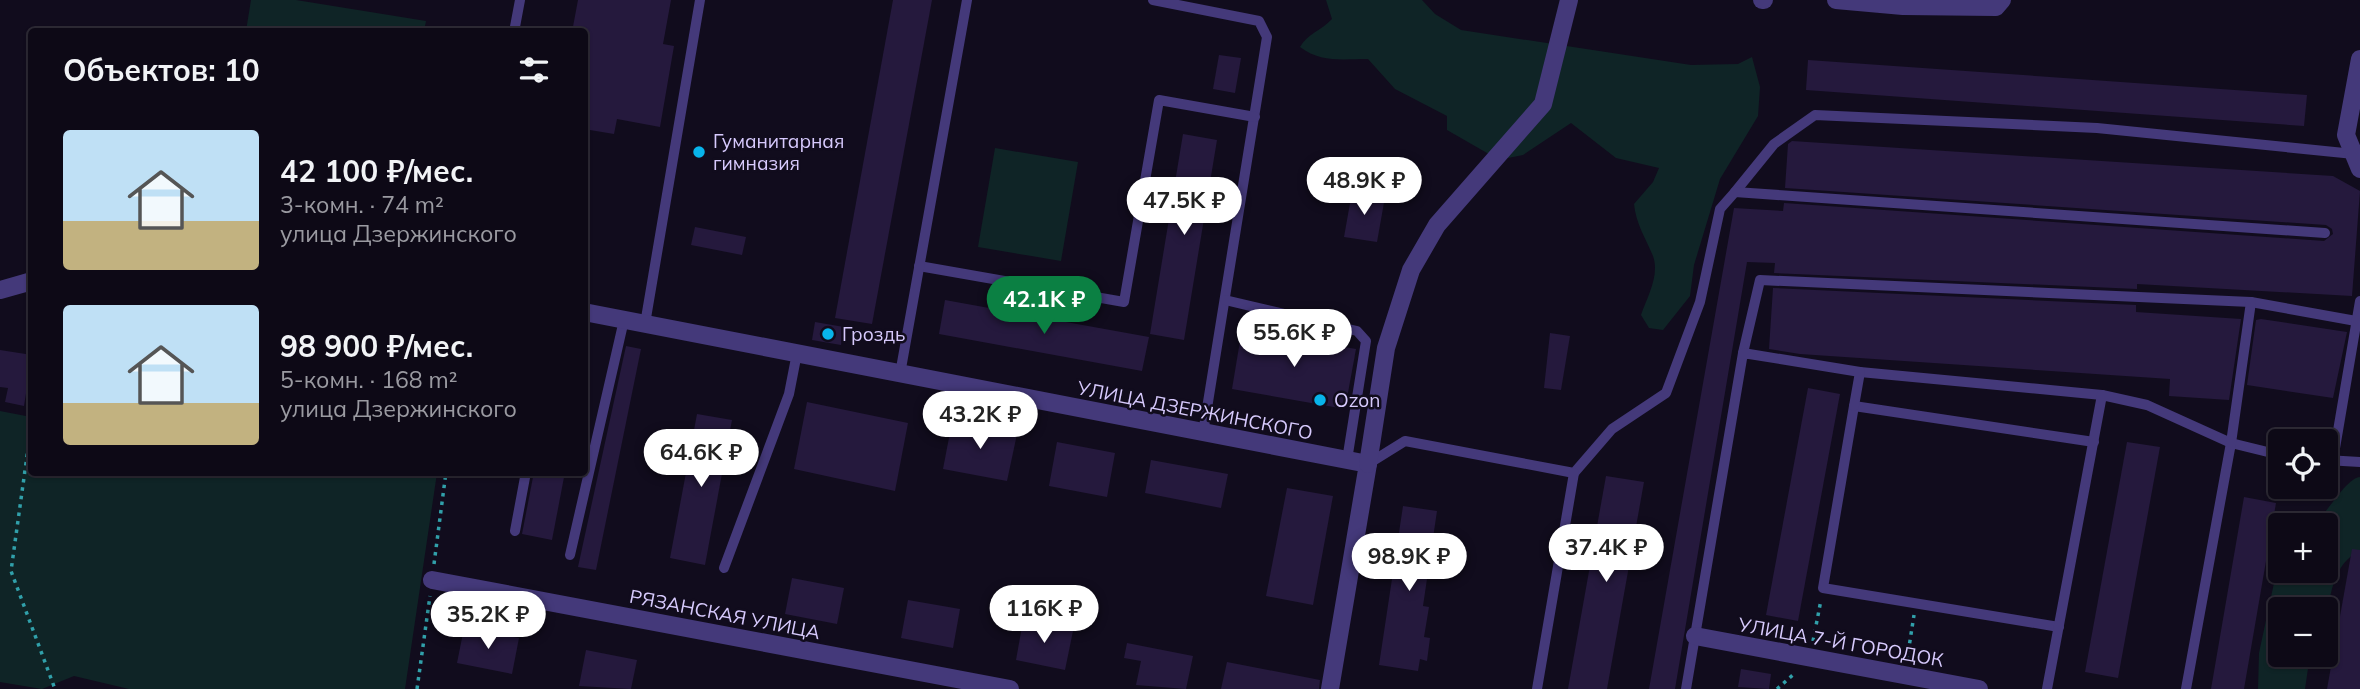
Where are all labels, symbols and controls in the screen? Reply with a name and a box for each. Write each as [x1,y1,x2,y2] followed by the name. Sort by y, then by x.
[63,51,260,89] text: Объектов: 10
[515,51,553,89] icon: filters
[713,129,844,175] place label: Гуманитарная гимназия
[691,144,707,160] marker: Гуманитарная гимназия
[280,152,473,190] text: 42 100 ₽/мес.
[119,158,203,242] icon: home
[1299,158,1429,217] pin: 48.9K ₽
[1323,165,1405,194] text: 48.9K ₽
[1119,177,1249,237] pin: 47.5K ₽
[1143,185,1225,214] text: 47.5K ₽
[280,190,444,219] text: 3-комн. · 74 m²
[280,219,517,248] text: улица Дзержинского
[979,276,1109,336] pin: 42.1K ₽
[1003,284,1085,313] text: 42.1K ₽
[1229,310,1359,369] pin: 55.6K ₽
[1253,317,1335,346] text: 55.6K ₽
[842,322,906,346] place label: Гроздь
[820,326,836,342] marker: Гроздь
[280,327,473,365] text: 98 900 ₽/мес.
[119,333,203,417] icon: home
[280,365,458,394] text: 5-комн. · 168 m²
[1074,375,1315,445] street label: УЛИЦА ДЗЕРЖИНСКОГО
[1334,388,1380,412] place label: Ozon
[915,392,1045,451] pin: 43.2K ₽
[1312,392,1328,408] marker: Ozon
[280,394,517,423] text: улица Дзержинского
[939,399,1021,428] text: 43.2K ₽
[2268,429,2338,667] map controls
[2268,429,2338,499] button: locate
[636,430,766,489] pin: 64.6K ₽
[660,437,742,466] text: 64.6K ₽
[2268,513,2338,583] button: +
[1541,524,1671,584] pin: 37.4K ₽
[1565,532,1647,561] text: 37.4K ₽
[1344,534,1474,593] pin: 98.9K ₽
[1368,541,1450,570] text: 98.9K ₽
[628,584,822,644] street label: РЯЗАНСКАЯ УЛИЦА
[987,586,1101,645] pin: 116K ₽
[423,592,553,651] pin: 35.2K ₽
[1006,593,1082,622] text: 116K ₽
[2268,597,2338,667] button: −
[447,599,529,628] text: 35.2K ₽
[1735,612,1946,672] street label: УЛИЦА 7-Й ГОРОДОК

